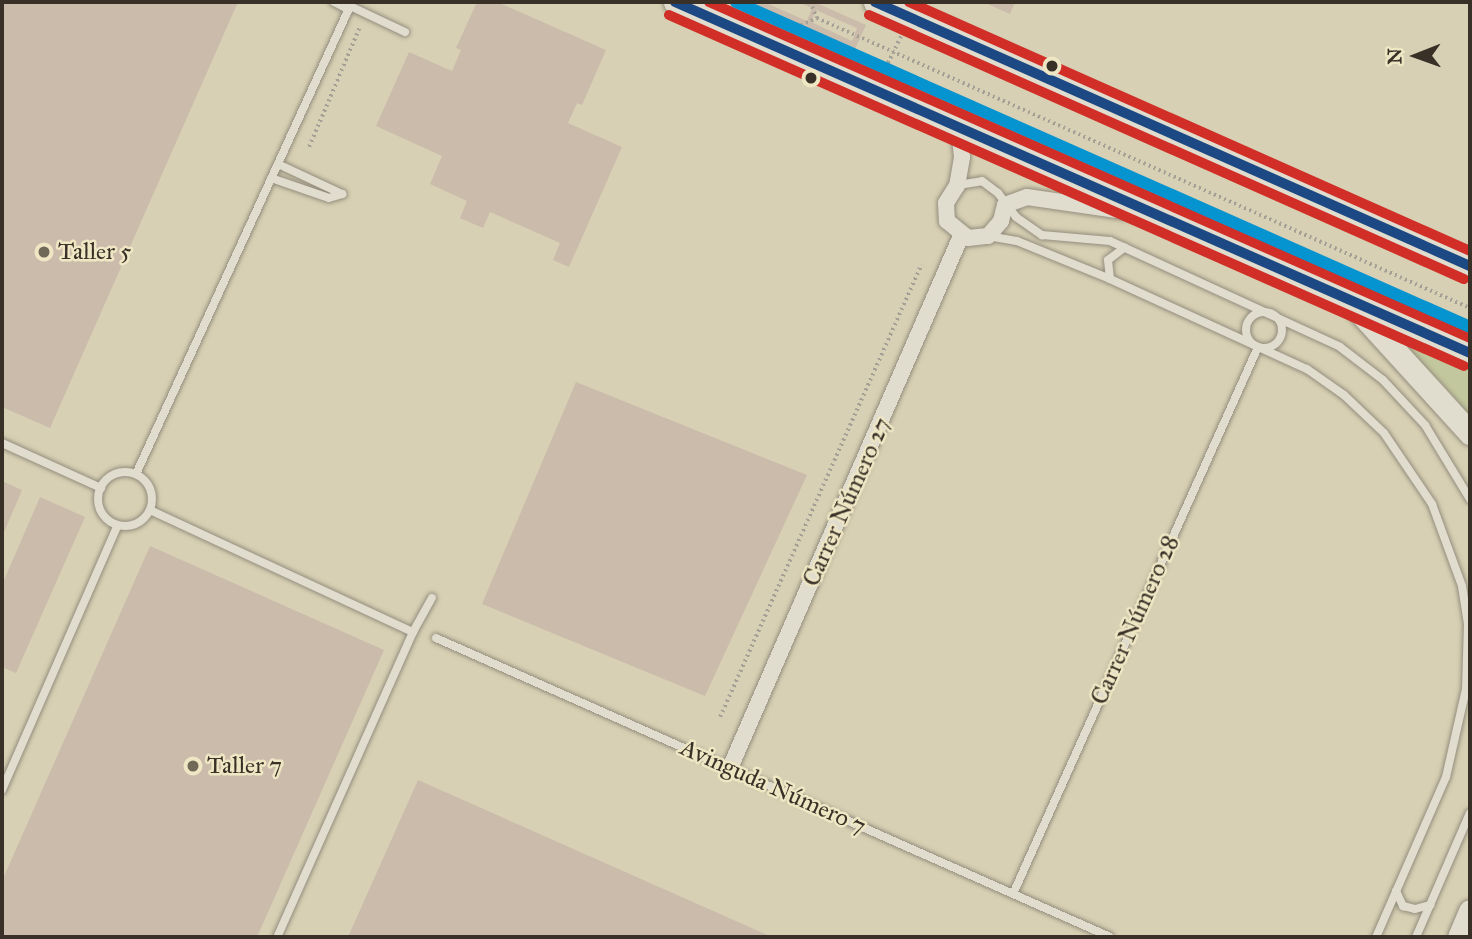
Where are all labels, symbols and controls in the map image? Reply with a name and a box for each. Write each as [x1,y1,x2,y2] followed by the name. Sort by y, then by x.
[1381,21,1451,91] north arrow
[1383,48,1406,65] text: N
[1045,59,1059,73] unlabelled marker
[804,71,818,85] unlabelled marker
[58,238,131,266] place label: Taller 5
[36,244,52,260] marker: Taller 5
[797,413,897,591] street label: Carrer Número 27
[1085,531,1185,709] street label: Carrer Número 28
[676,733,870,841] street label: Avinguda Número 7
[207,752,282,780] place label: Taller 7
[185,758,201,774] marker: Taller 7

